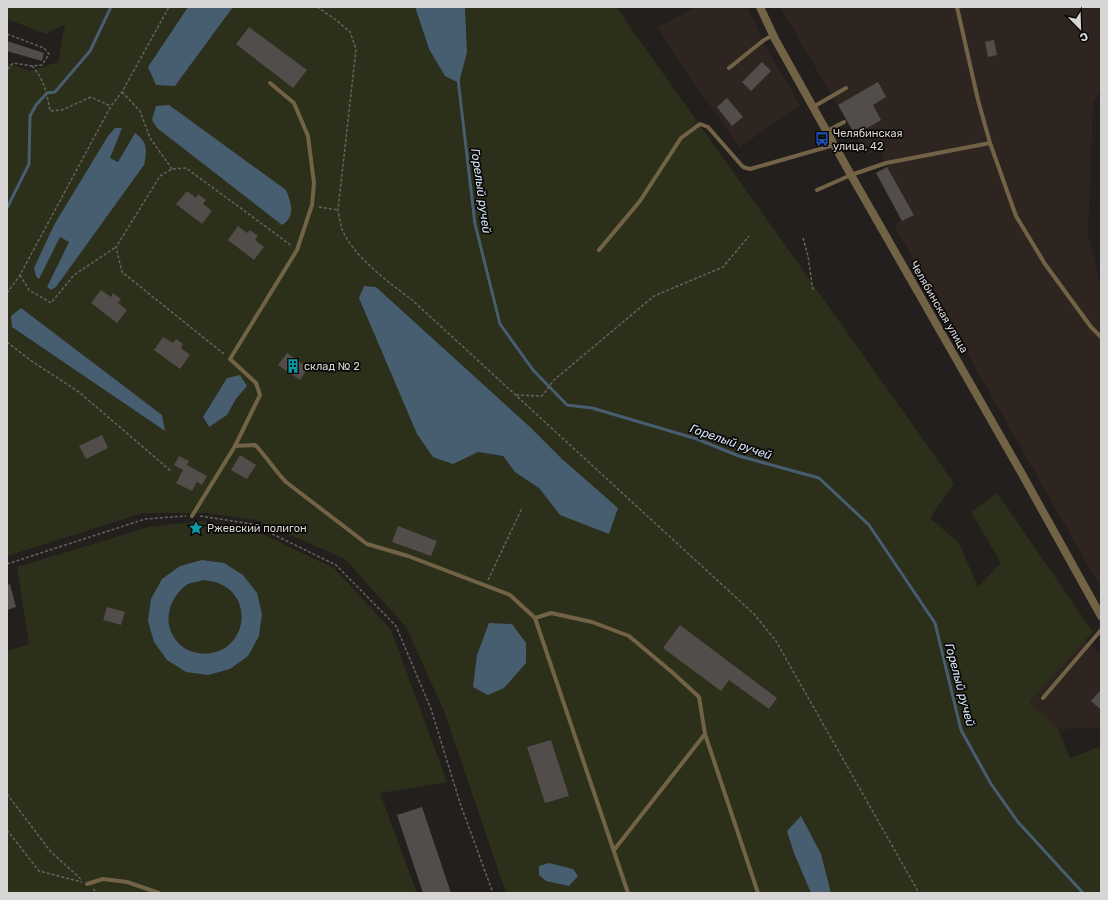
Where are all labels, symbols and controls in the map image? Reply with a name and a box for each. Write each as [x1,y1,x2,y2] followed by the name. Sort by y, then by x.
[1060,8,1100,48] north arrow
[1077,29,1090,44] text: С
[833,127,903,153] place label: Челябинская улица, 42
[814,131,830,147] bus stop icon: Челябинская улица, 42
[468,148,494,234] water label: Горелый ручей
[907,259,971,355] street label: Челябинская улица
[285,358,301,374] building icon: склад № 2
[304,360,360,373] place label: склад № 2
[688,421,774,463] water label: Горелый ручей
[188,520,204,536] place icon: Ржевский полигон
[207,522,307,535] place label: Ржевский полигон
[942,642,978,728] water label: Горелый ручей

